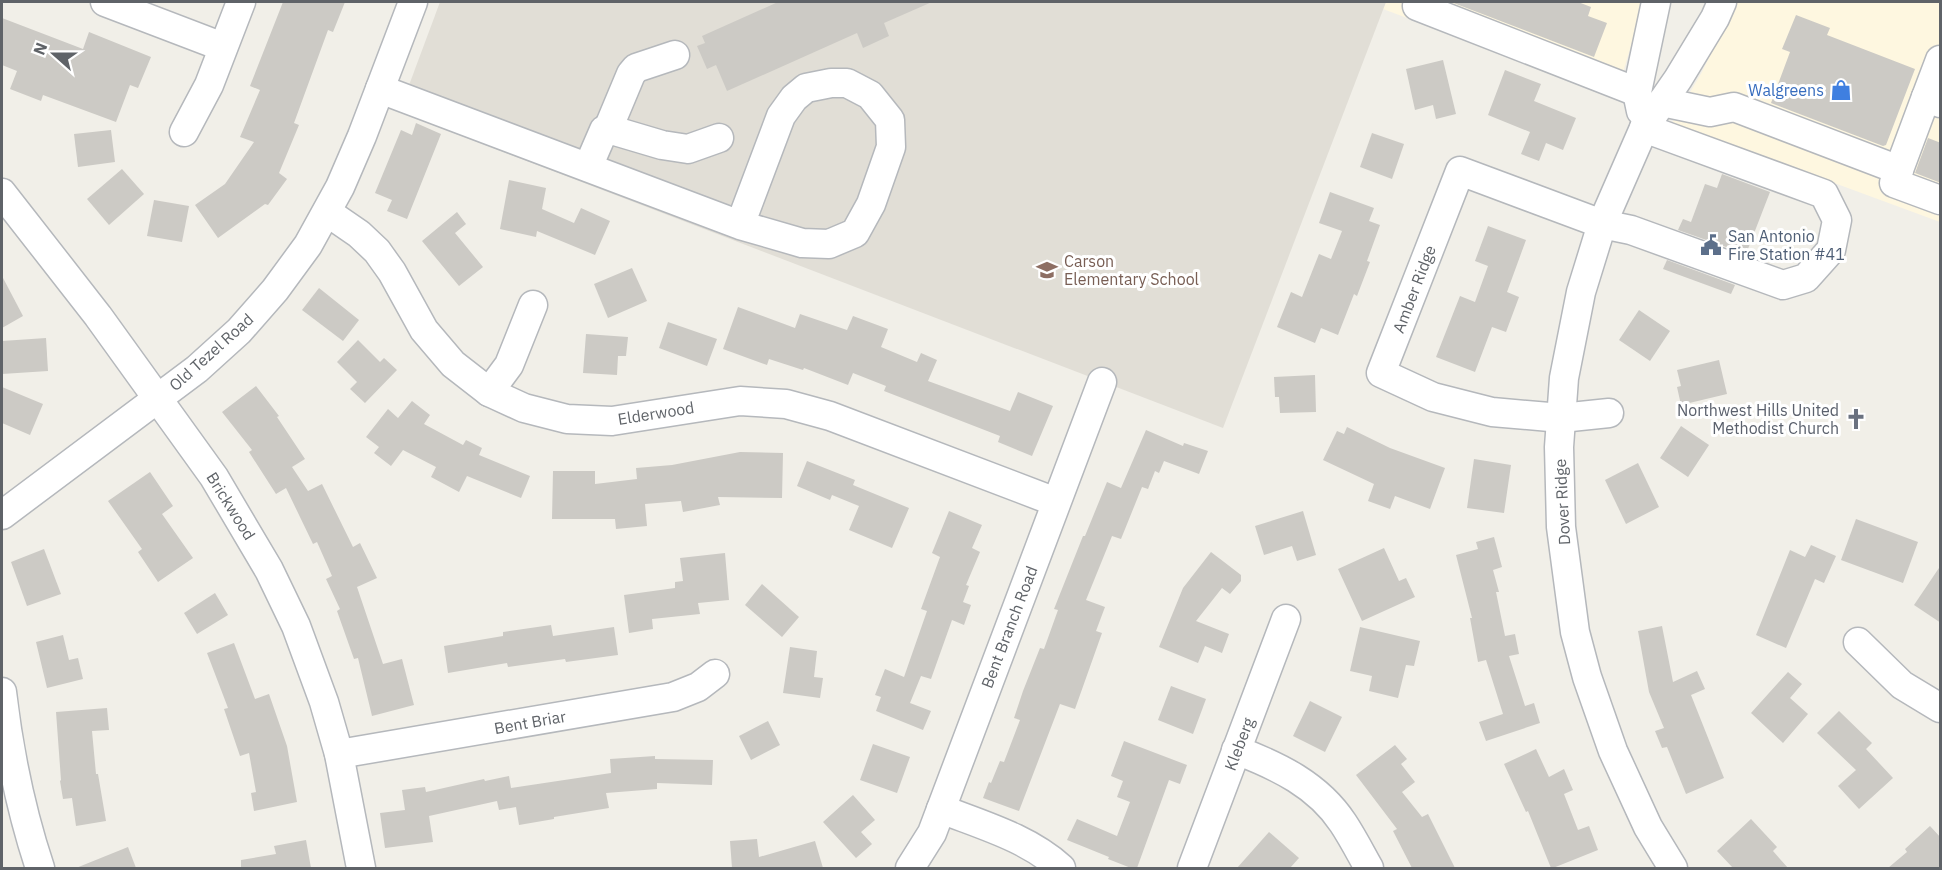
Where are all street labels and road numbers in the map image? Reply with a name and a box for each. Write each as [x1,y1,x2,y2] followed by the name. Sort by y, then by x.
[1388,242,1440,336] street label: Amber Ridge
[165,309,257,395] street label: Old Tezel Road
[616,397,696,429] street label: Elderwood
[1550,458,1574,546] street label: Dover Ridge
[202,468,260,544] street label: Brickwood
[976,563,1042,691] street label: Bent Branch Road
[493,706,568,738] street label: Bent Briar
[1220,714,1258,773] street label: Kleberg

